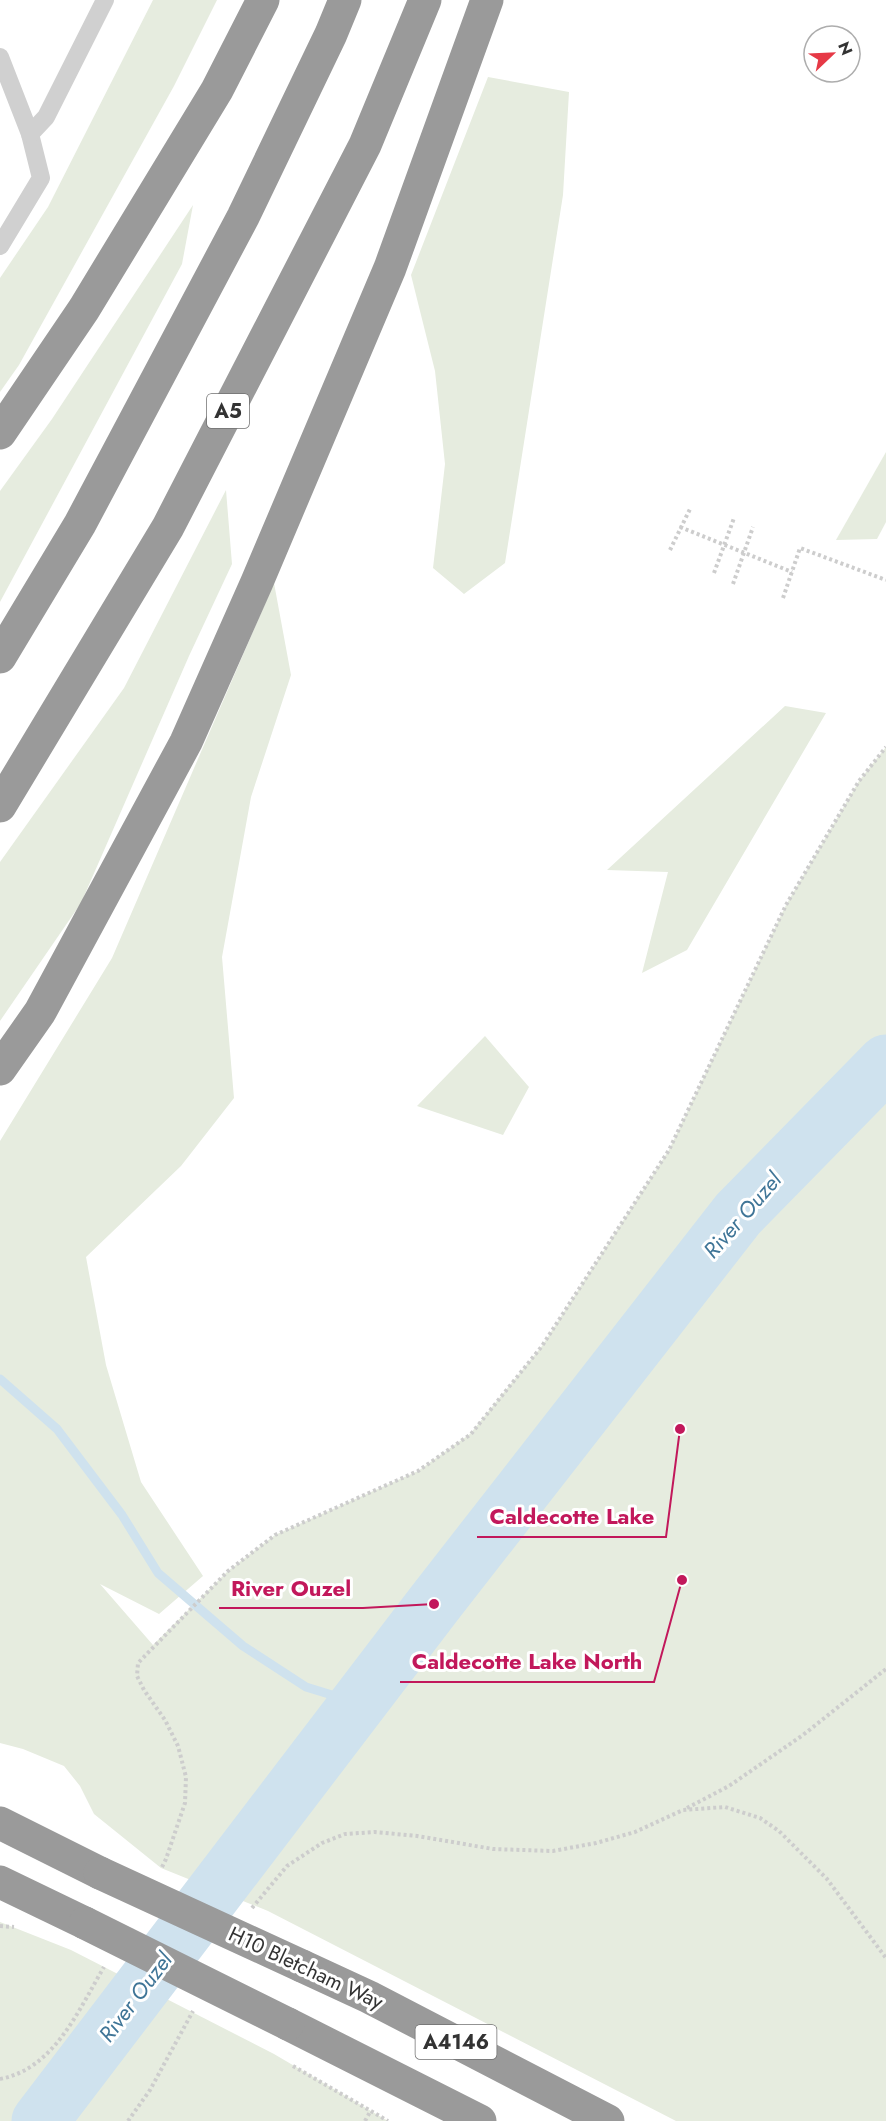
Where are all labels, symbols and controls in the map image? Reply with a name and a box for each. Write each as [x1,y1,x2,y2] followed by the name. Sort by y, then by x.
[802,24,862,84] north arrow
[832,38,858,59] text: N
[207,394,249,428] road number: A5
[695,1164,789,1265] water label: River Ouzel
[477,1497,666,1537] callout: Caldecotte Lake
[490,1500,654,1532] text: Caldecotte Lake
[219,1568,363,1608] callout: River Ouzel
[231,1572,351,1604] text: River Ouzel
[400,1642,654,1682] callout: Caldecotte Lake North
[412,1645,642,1677] text: Caldecotte Lake North
[224,1919,389,2017] street label: H10 Bletcham Way
[91,1945,180,2049] water label: River Ouzel
[416,2025,496,2059] road number: A4146

